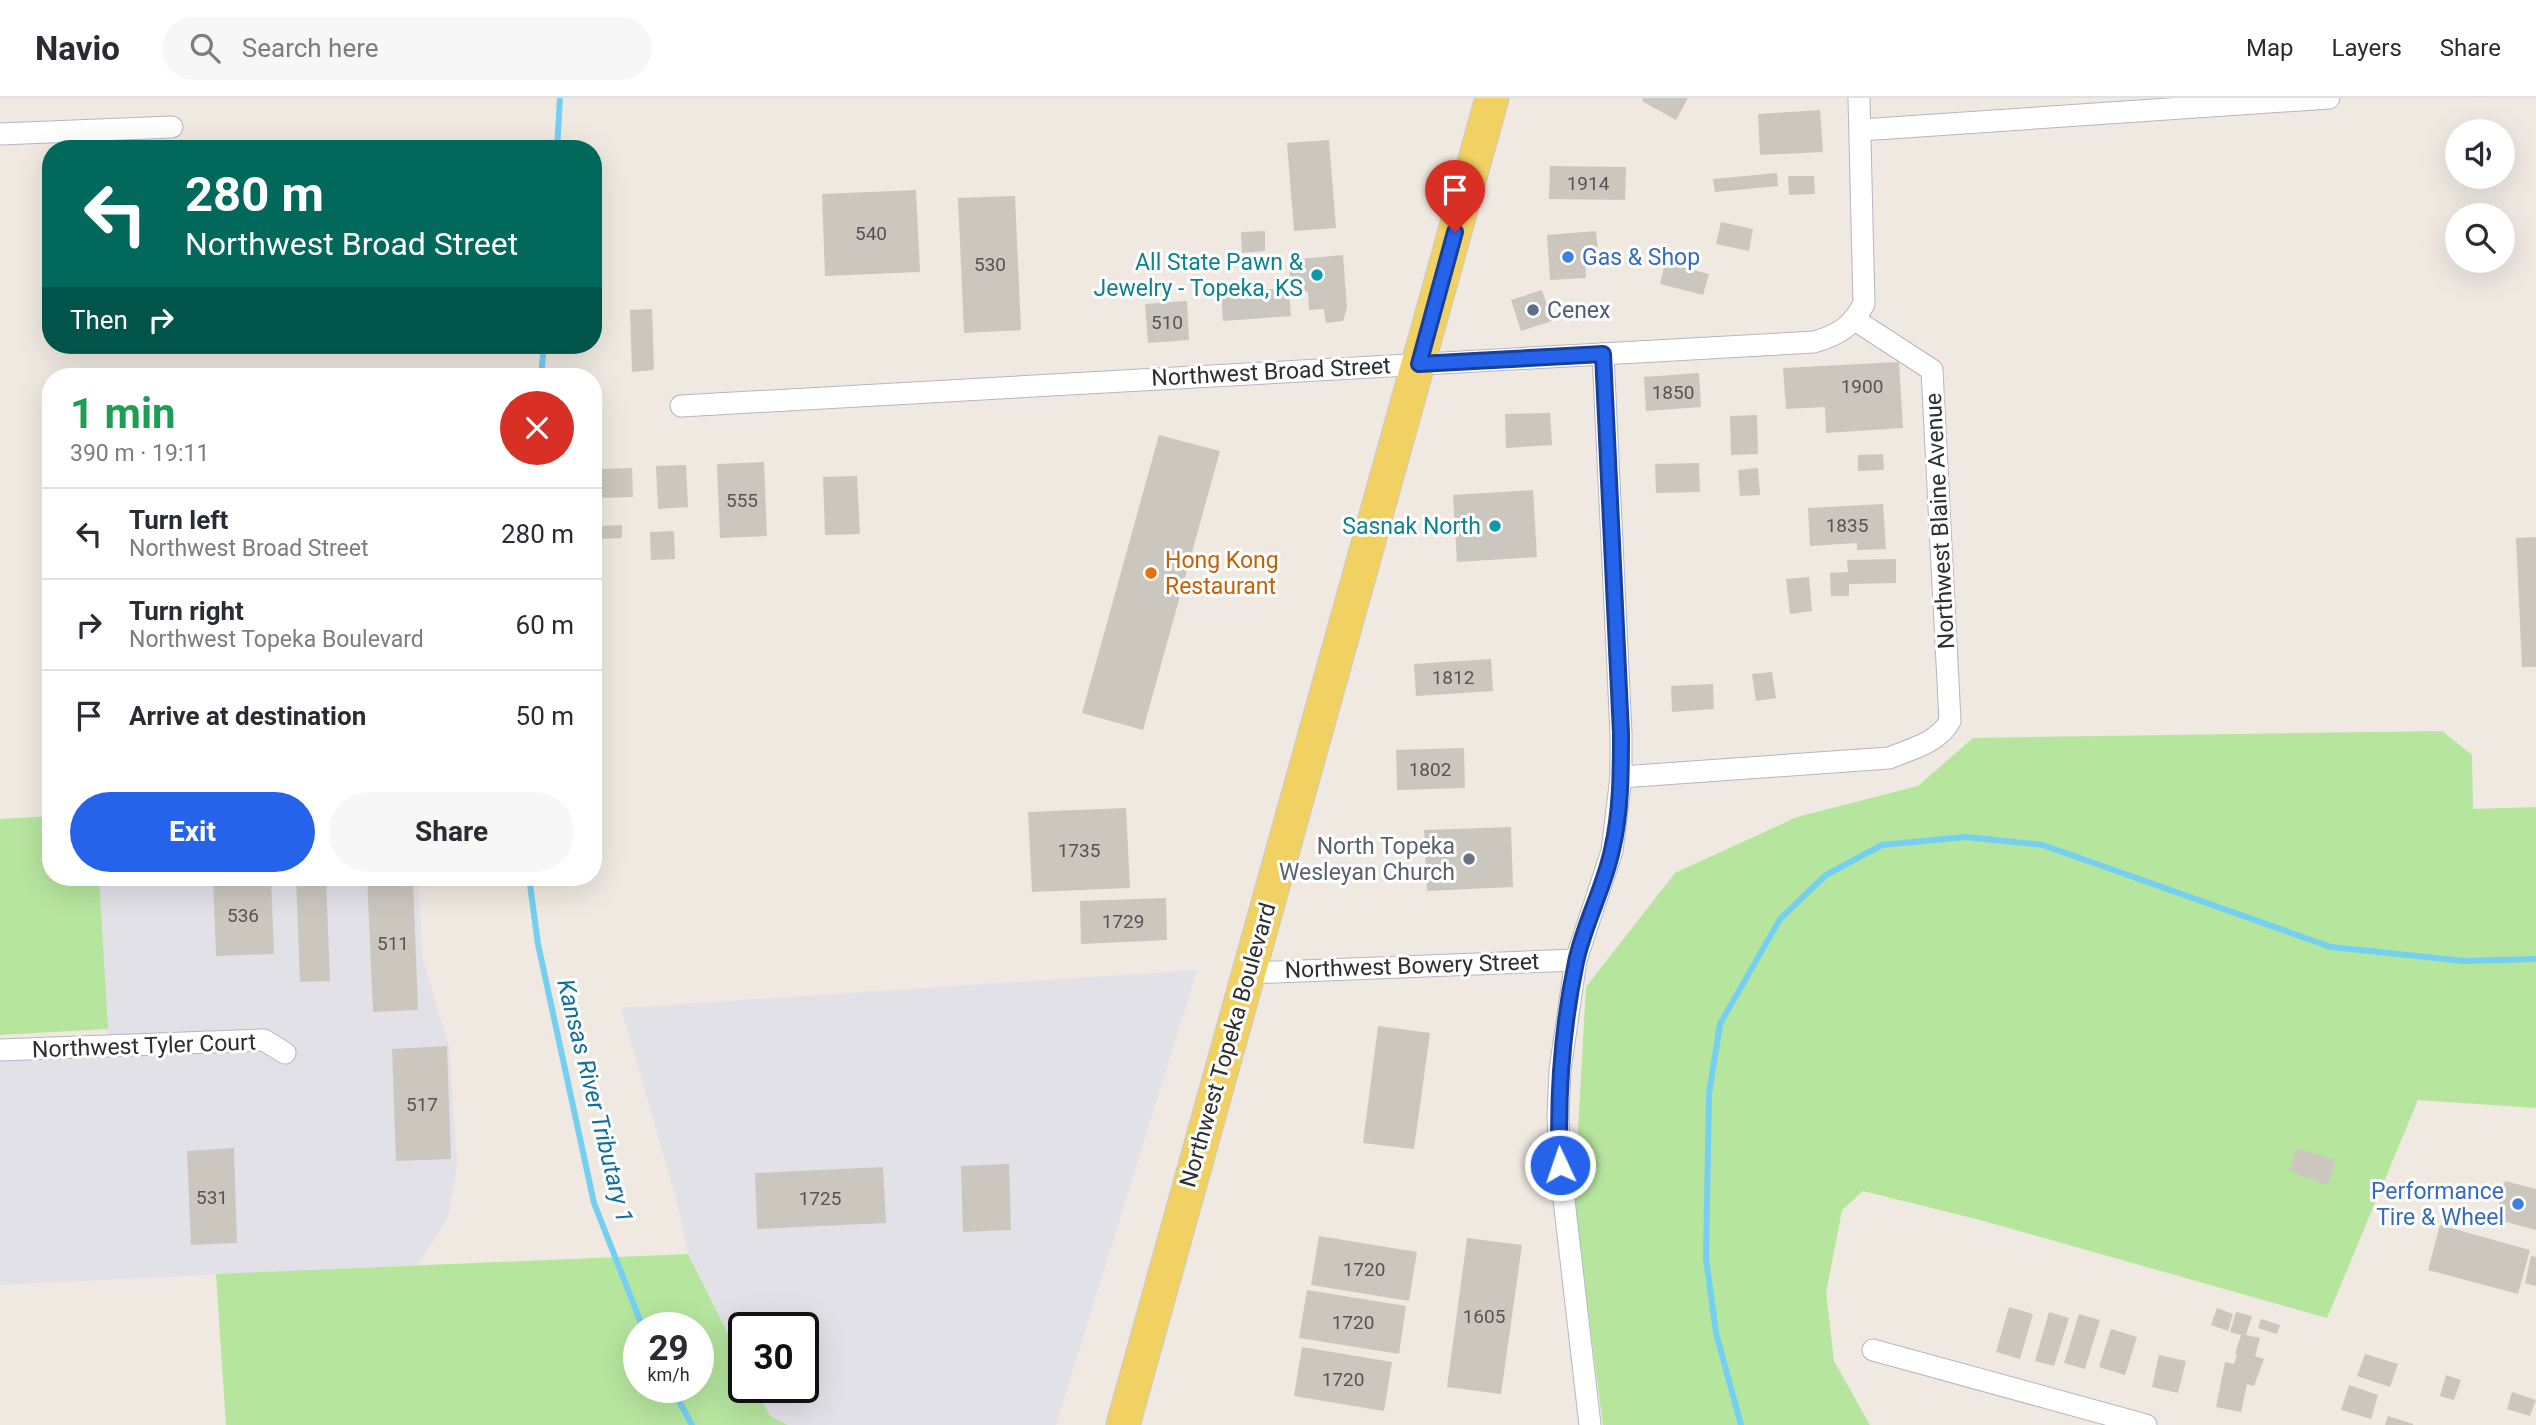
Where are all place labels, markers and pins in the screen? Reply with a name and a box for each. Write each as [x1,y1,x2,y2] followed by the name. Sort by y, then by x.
[1425,160,1485,232] pin
[1582,244,1700,271] place label: Gas & Shop
[1094,249,1304,302] place label: All State Pawn & Jewelry - Topeka, KS
[1560,249,1576,265] marker: Gas & Shop
[1309,267,1325,283] marker: All State Pawn & Jewelry - Topeka, KS
[1547,297,1610,324] place label: Cenex
[1525,302,1541,318] marker: Cenex
[1342,513,1481,540] place label: Sasnak North
[1487,518,1503,534] marker: Sasnak North
[1165,547,1279,600] place label: Hong Kong Restaurant
[1143,565,1159,581] marker: Hong Kong Restaurant
[1279,833,1455,886] place label: North Topeka Wesleyan Church
[1461,851,1477,867] marker: North Topeka Wesleyan Church
[2371,1178,2504,1231] place label: Performance Tire & Wheel
[2510,1196,2526,1212] marker: Performance Tire & Wheel

